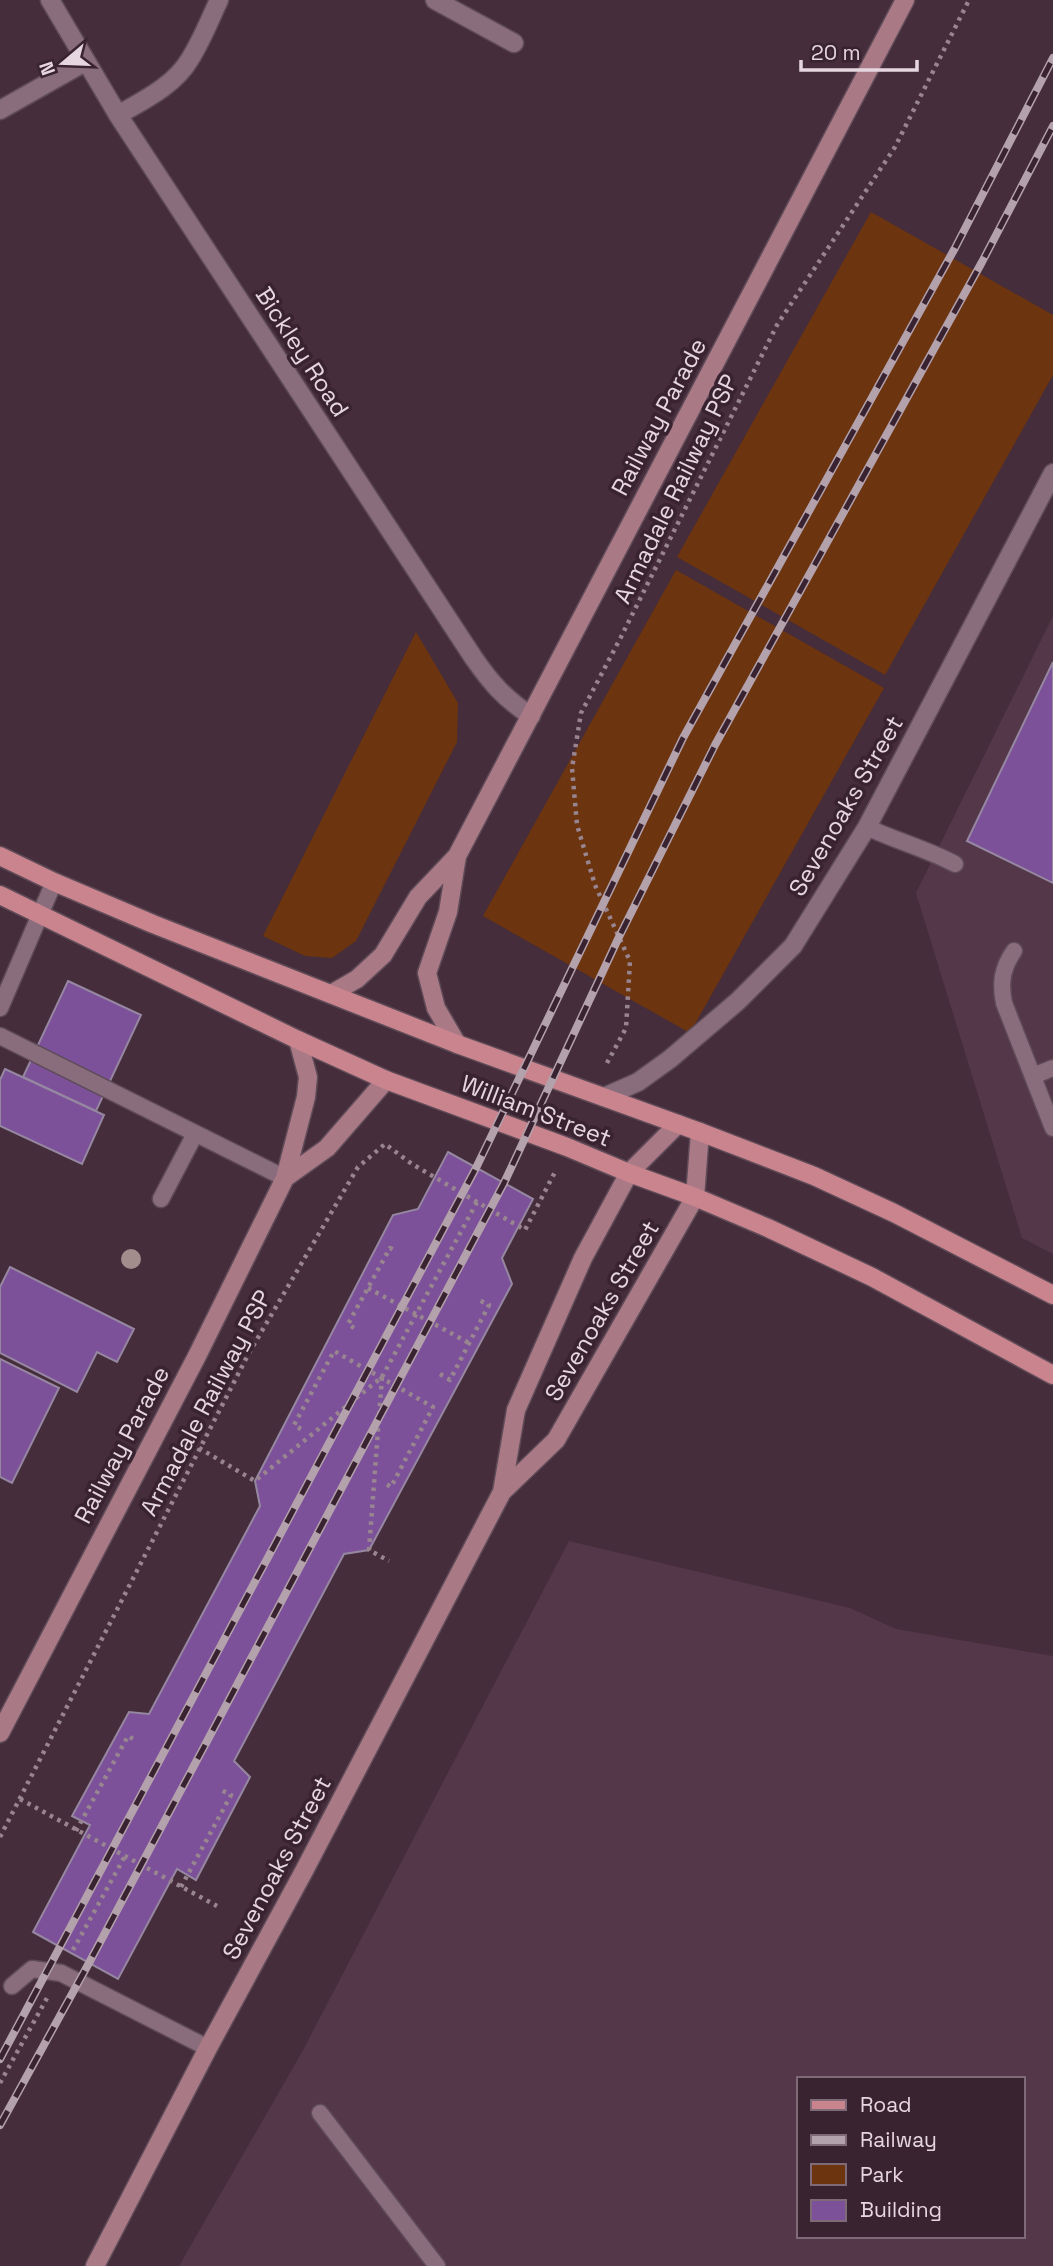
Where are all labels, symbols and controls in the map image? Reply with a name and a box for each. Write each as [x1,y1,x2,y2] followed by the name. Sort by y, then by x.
[28,28,98,98] north arrow
[801,28,916,72] scale bar
[811,39,861,66] text: 20 m
[34,58,61,78] text: N
[249,281,356,423] street label: Bickley Road
[604,333,713,501] street label: Railway Parade
[607,369,745,609] street label: Armadale Railway PSP
[781,710,910,901] street label: Sevenoaks Street
[457,1068,616,1153] street label: William Street
[537,1215,666,1406] street label: Sevenoaks Street
[133,1284,278,1521] street label: Armadale Railway PSP
[67,1361,176,1529] street label: Railway Parade
[215,1771,338,1965] street label: Sevenoaks Street
[797,2077,1025,2238] legend
[860,2091,912,2118] text: Road
[860,2126,937,2153] text: Railway
[860,2161,904,2188] text: Park
[860,2196,942,2223] text: Building

